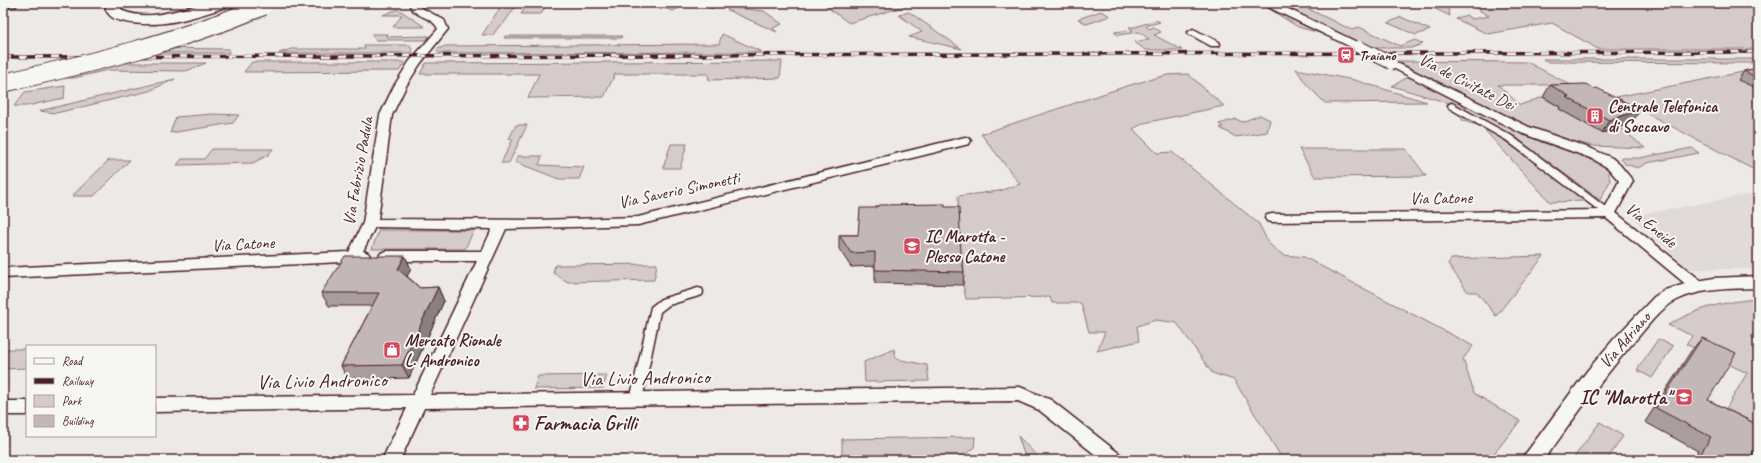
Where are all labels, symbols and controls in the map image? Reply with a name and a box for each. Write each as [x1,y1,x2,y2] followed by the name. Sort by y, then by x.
[1336,45,1356,65] station icon: Traiano
[1359,47,1397,64] place label: Traiano
[1415,49,1521,117] street label: Via de Civitate Dei
[1608,96,1719,137] place label: Centrale Telefonica di Soccavo
[1585,106,1605,126] building icon: Centrale Telefonica di Soccavo
[338,113,378,227] street label: Via Fabrizio Padula
[617,167,743,213] street label: Via Saverio Simonetti
[1410,187,1474,209] street label: Via Catone
[1621,198,1682,253] street label: Via Eneide
[925,226,1006,267] place label: IC Marotta - Plesso Catone
[211,232,276,256] street label: Via Catone
[902,236,922,256] school or university icon: IC Marotta - Plesso Catone
[1595,306,1657,373] street label: Via Adriano
[405,330,503,371] place label: Mercato Rionale L. Andronico
[382,340,402,360] shop icon: Mercato Rionale L. Andronico
[26,345,156,437] legend
[62,353,84,369] text: Road
[580,364,712,392] street label: Via Livio Andronico
[257,367,389,395] street label: Via Livio Andronico
[62,373,94,389] text: Railway
[1579,385,1675,410] place label: IC "Marotta"
[1674,387,1694,407] school or university icon: IC "Marotta"
[62,393,83,409] text: Park
[534,411,640,436] place label: Farmacia Grilli
[62,413,94,429] text: Building
[511,413,531,433] pharmacy icon: Farmacia Grilli

